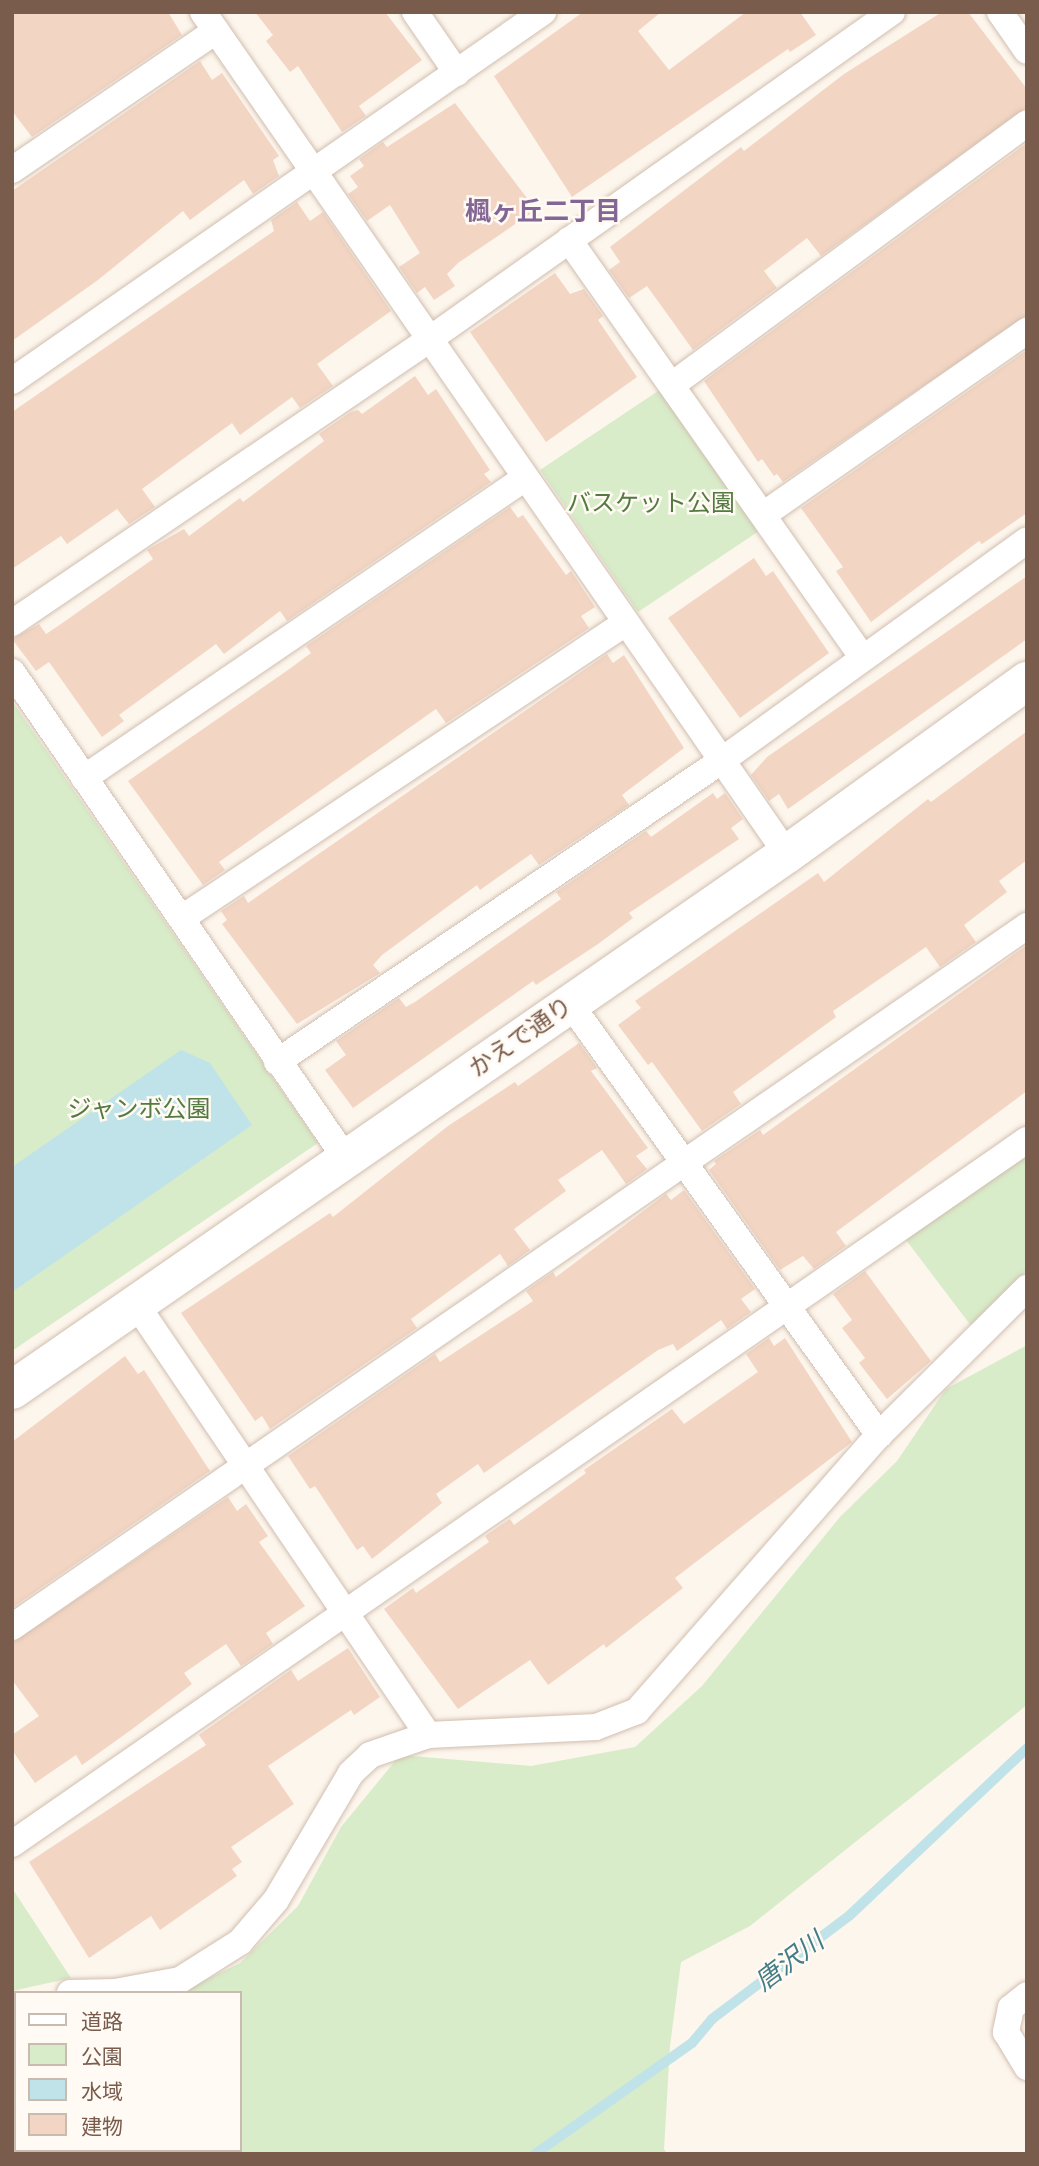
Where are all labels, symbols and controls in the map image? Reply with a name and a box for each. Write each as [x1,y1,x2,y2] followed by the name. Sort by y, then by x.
[465,195,621,227] district label: 楓ヶ丘二丁目
[567,488,735,516] park label: バスケット公園
[463,990,577,1082] street label: かえで通り
[67,1094,211,1122] park label: ジャンボ公園
[748,1925,830,1997] water label: 唐沢川
[14,1991,242,2152] legend
[81,2008,123,2033] text: 道路
[81,2043,123,2068] text: 公園
[81,2078,123,2103] text: 水域
[81,2113,123,2138] text: 建物

